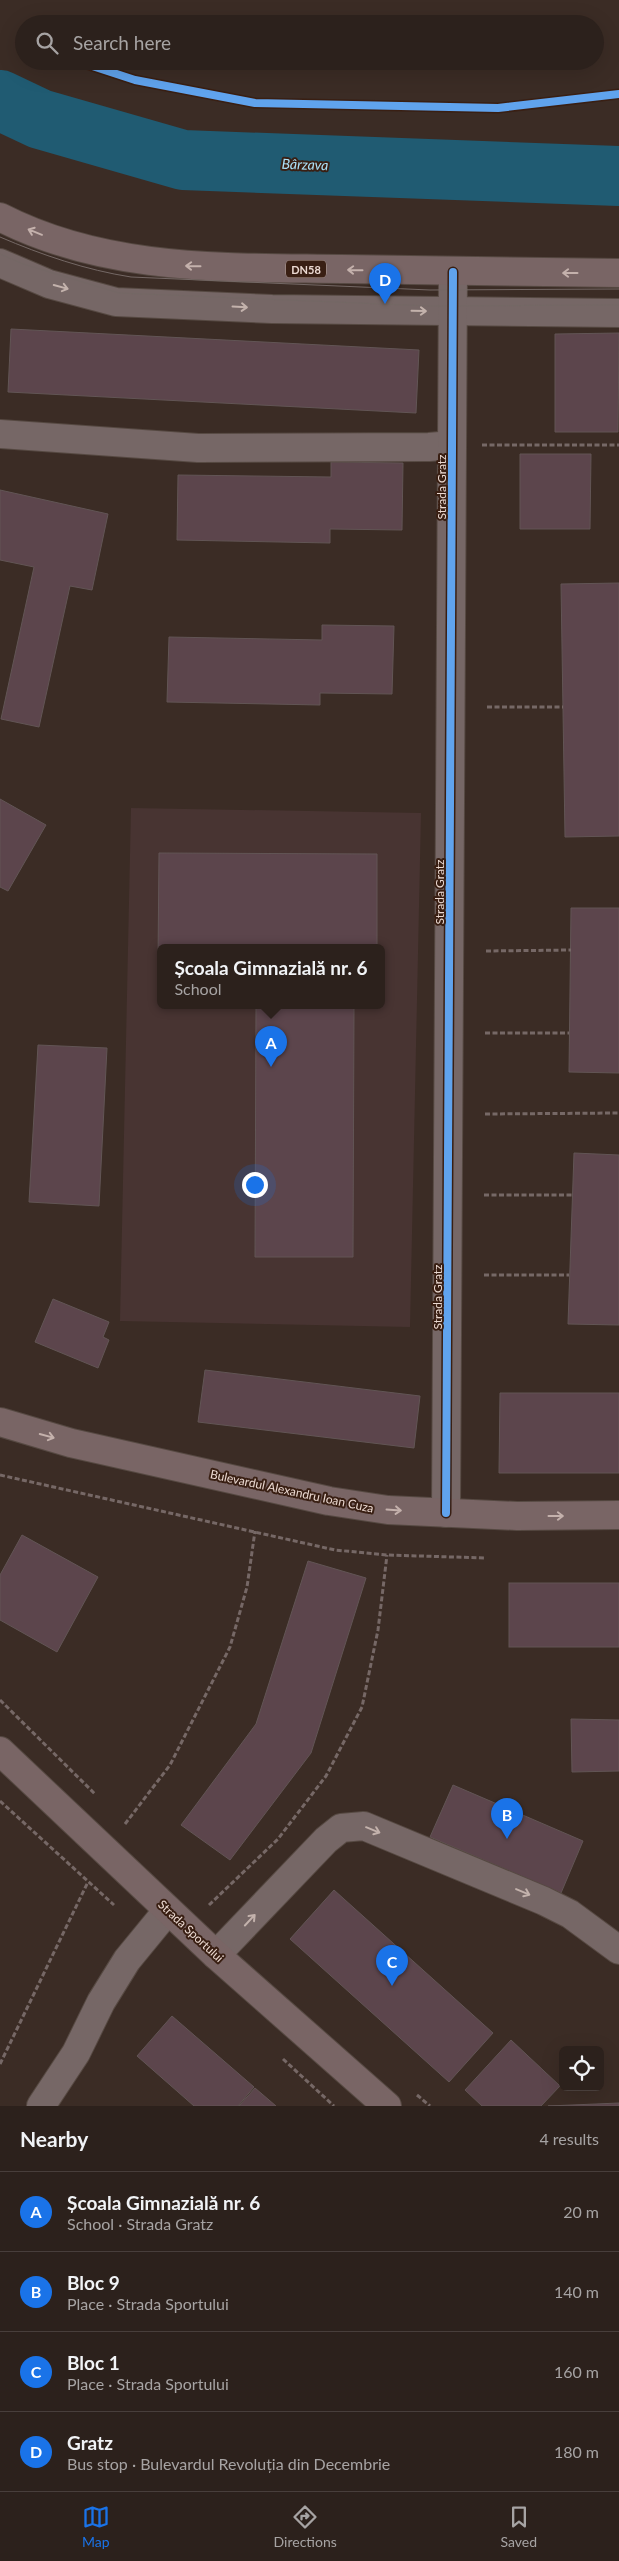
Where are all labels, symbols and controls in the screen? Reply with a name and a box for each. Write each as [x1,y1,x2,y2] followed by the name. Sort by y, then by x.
[15,15,604,70] search box
[33,29,61,57] icon: search
[73,31,171,54] text: Search here
[281,155,329,173] water label: Bârzava
[28,227,43,237] one-way arrow
[286,260,326,278] road number: DN58
[185,261,202,271] one-way arrow
[369,263,401,304] pin: D
[348,265,364,275] one-way arrow
[563,268,579,277] one-way arrow
[53,283,69,293] one-way arrow
[231,303,247,312] one-way arrow
[411,306,427,315] one-way arrow
[434,454,449,520] street label: Strada Gratz
[432,859,447,925] street label: Strada Gratz
[157,944,385,1009] popup
[174,956,368,979] text: Școala Gimnazială nr. 6
[174,979,222,998] text: School
[255,1026,287,1067] pin: A
[242,1172,268,1198] your location
[430,1264,445,1330] street label: Strada Gratz
[38,1432,54,1442] one-way arrow
[209,1466,375,1516] street label: Bulevardul Alexandru Ioan Cuza
[385,1505,401,1515] one-way arrow
[548,1511,564,1521] one-way arrow
[491,1798,523,1839] pin: B
[365,1825,380,1835] one-way arrow
[515,1888,530,1897] one-way arrow
[155,1897,227,1965] street label: Strada Sportului
[244,1914,256,1927] one-way arrow
[376,1945,408,1986] pin: C
[559,2046,604,2091] map controls
[559,2046,604,2091] button: locate
[20,2126,88,2151] text: Nearby
[539,2129,599,2148] text: 4 results
[67,2191,260,2214] text: Școala Gimnazială nr. 6
[30,2202,42,2221] text: A
[563,2202,599,2221] text: 20 m
[67,2214,213,2233] text: School · Strada Gratz
[67,2271,120,2294] text: Bloc 9
[31,2282,41,2301] text: B
[554,2282,599,2301] text: 140 m
[67,2294,229,2313] text: Place · Strada Sportului
[67,2351,120,2374] text: Bloc 1
[31,2362,41,2381] text: C
[554,2362,599,2381] text: 160 m
[67,2374,229,2393] text: Place · Strada Sportului
[67,2431,113,2454] text: Gratz
[30,2442,42,2461] text: D
[554,2442,599,2461] text: 180 m
[67,2454,390,2473] text: Bus stop · Bulevardul Revoluția din Decembrie
[82,2503,110,2550] tab: Map
[274,2503,337,2550] tab: Directions
[501,2503,537,2550] tab: Saved

